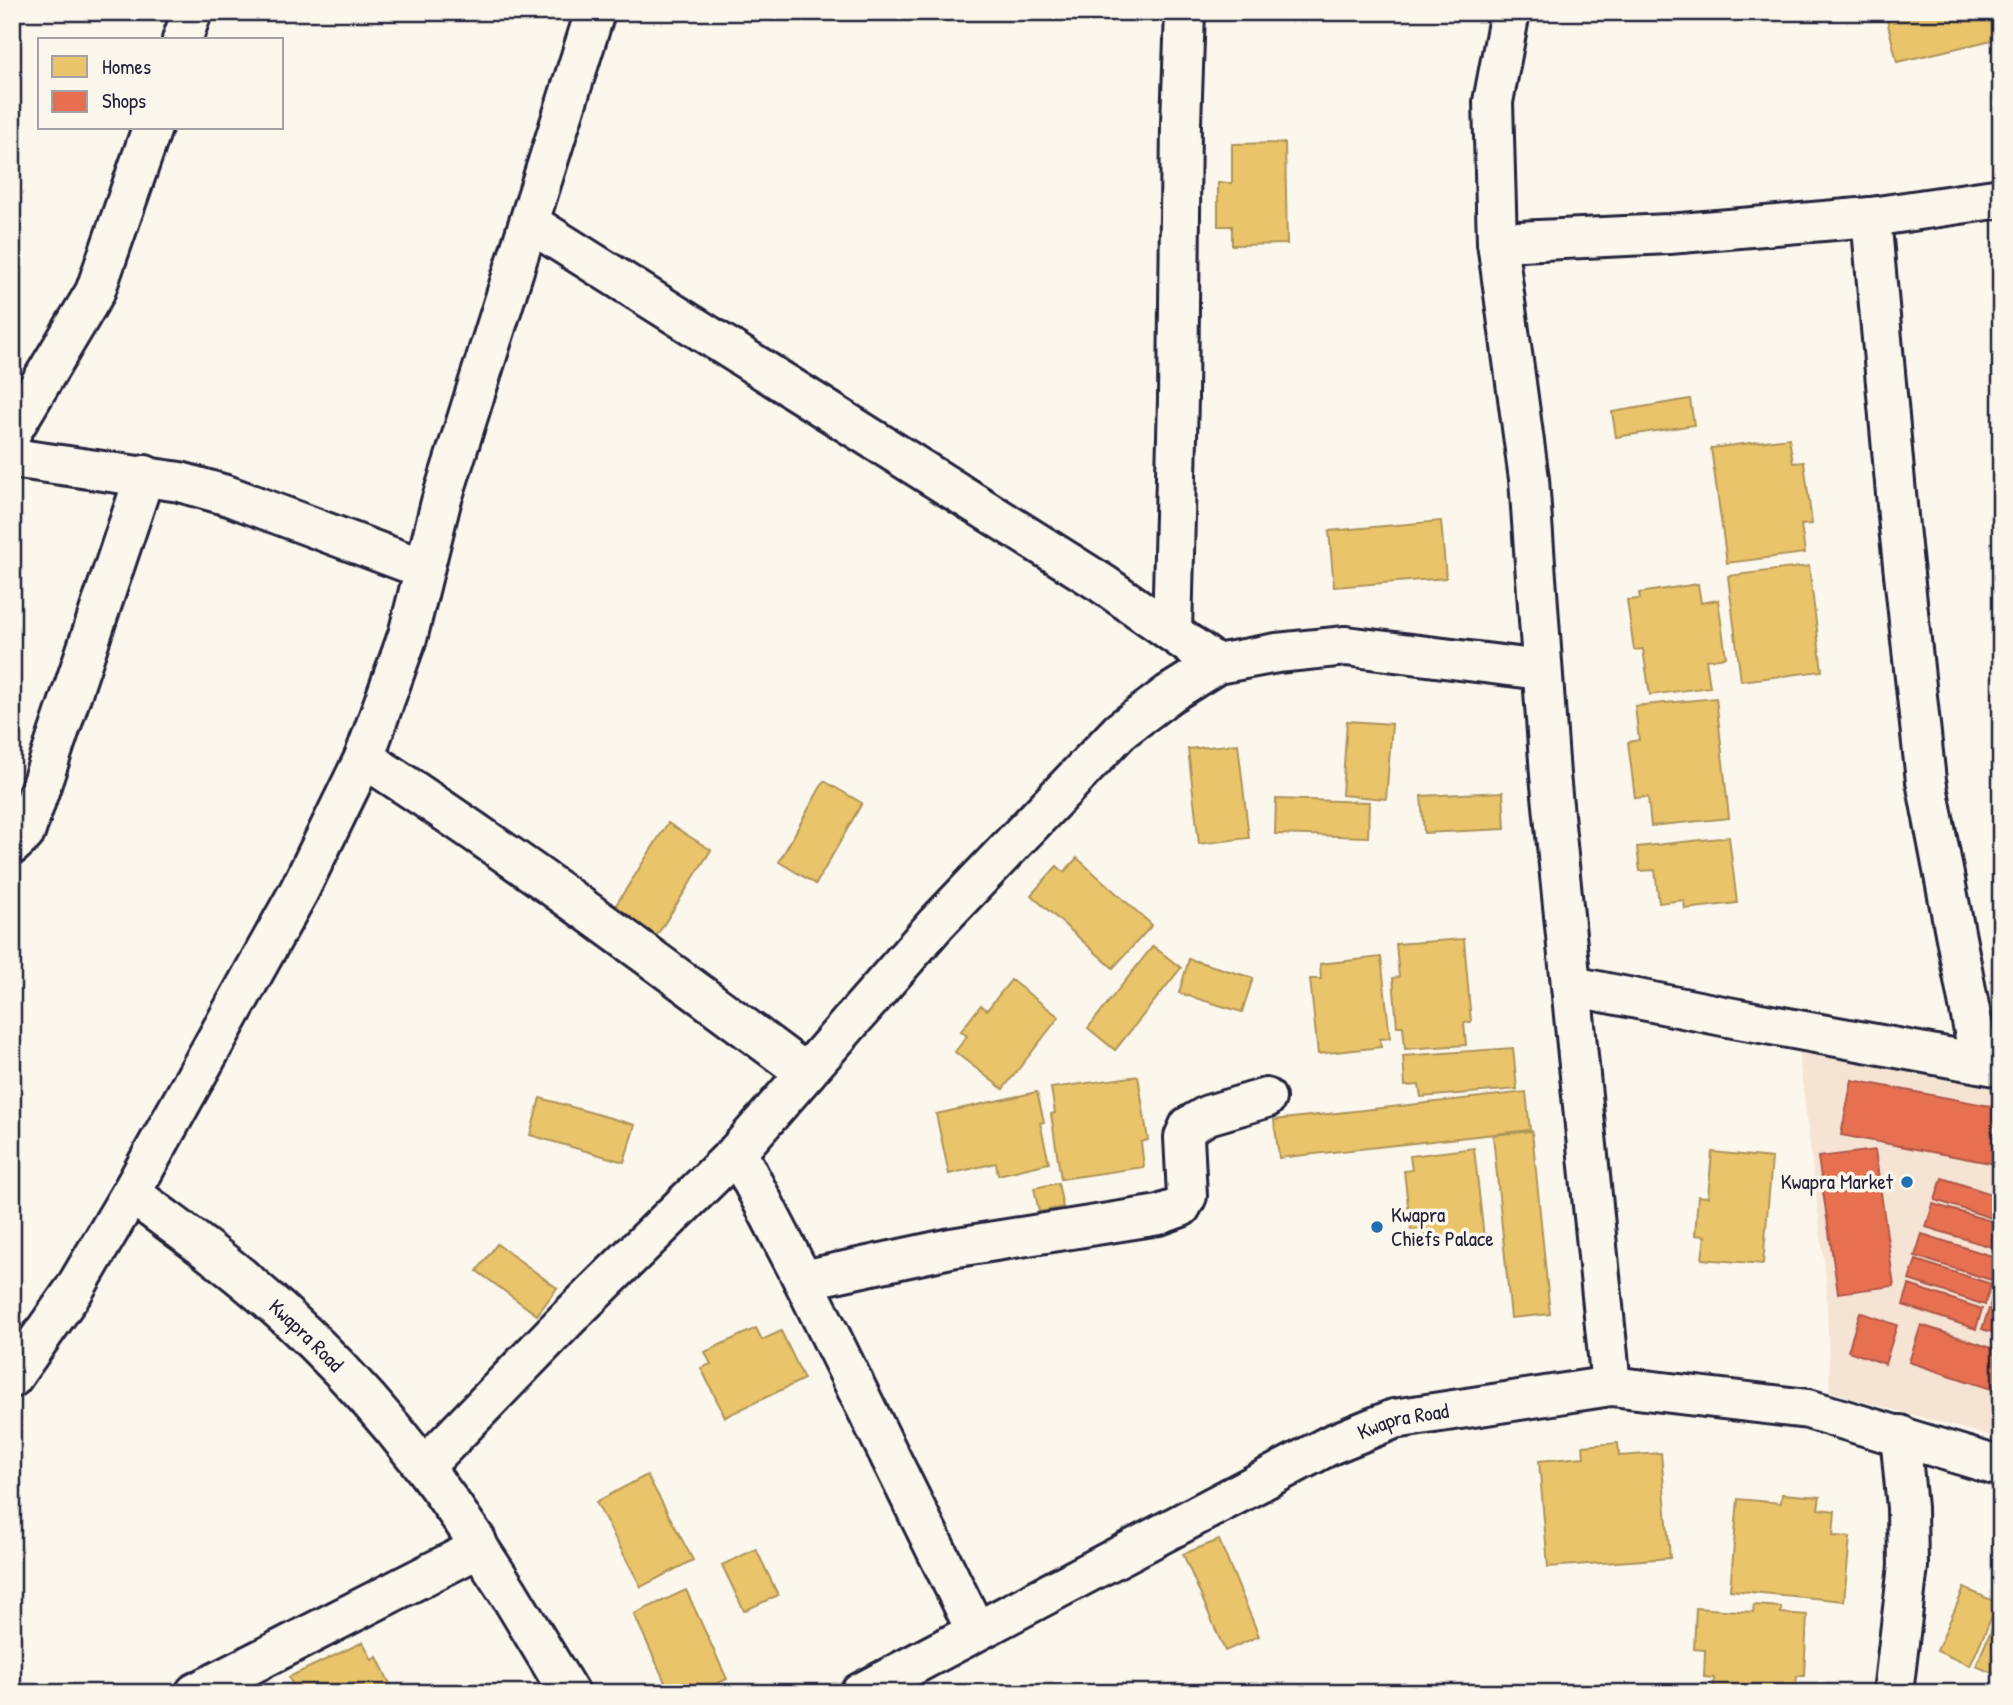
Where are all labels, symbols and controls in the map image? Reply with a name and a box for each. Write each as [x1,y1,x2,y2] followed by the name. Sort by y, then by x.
[38,38,284,130] legend
[102,52,151,81] text: Homes
[102,86,146,115] text: Shops
[1781,1167,1894,1196] place label: Kwapra Market
[1899,1174,1915,1190] marker: Kwapra Market
[1391,1200,1494,1253] place label: Kwapra Chiefs Palace
[1369,1219,1385,1235] marker: Kwapra Chiefs Palace
[263,1292,350,1378] street label: Kwapra Road
[1353,1396,1451,1446] street label: Kwapra Road

